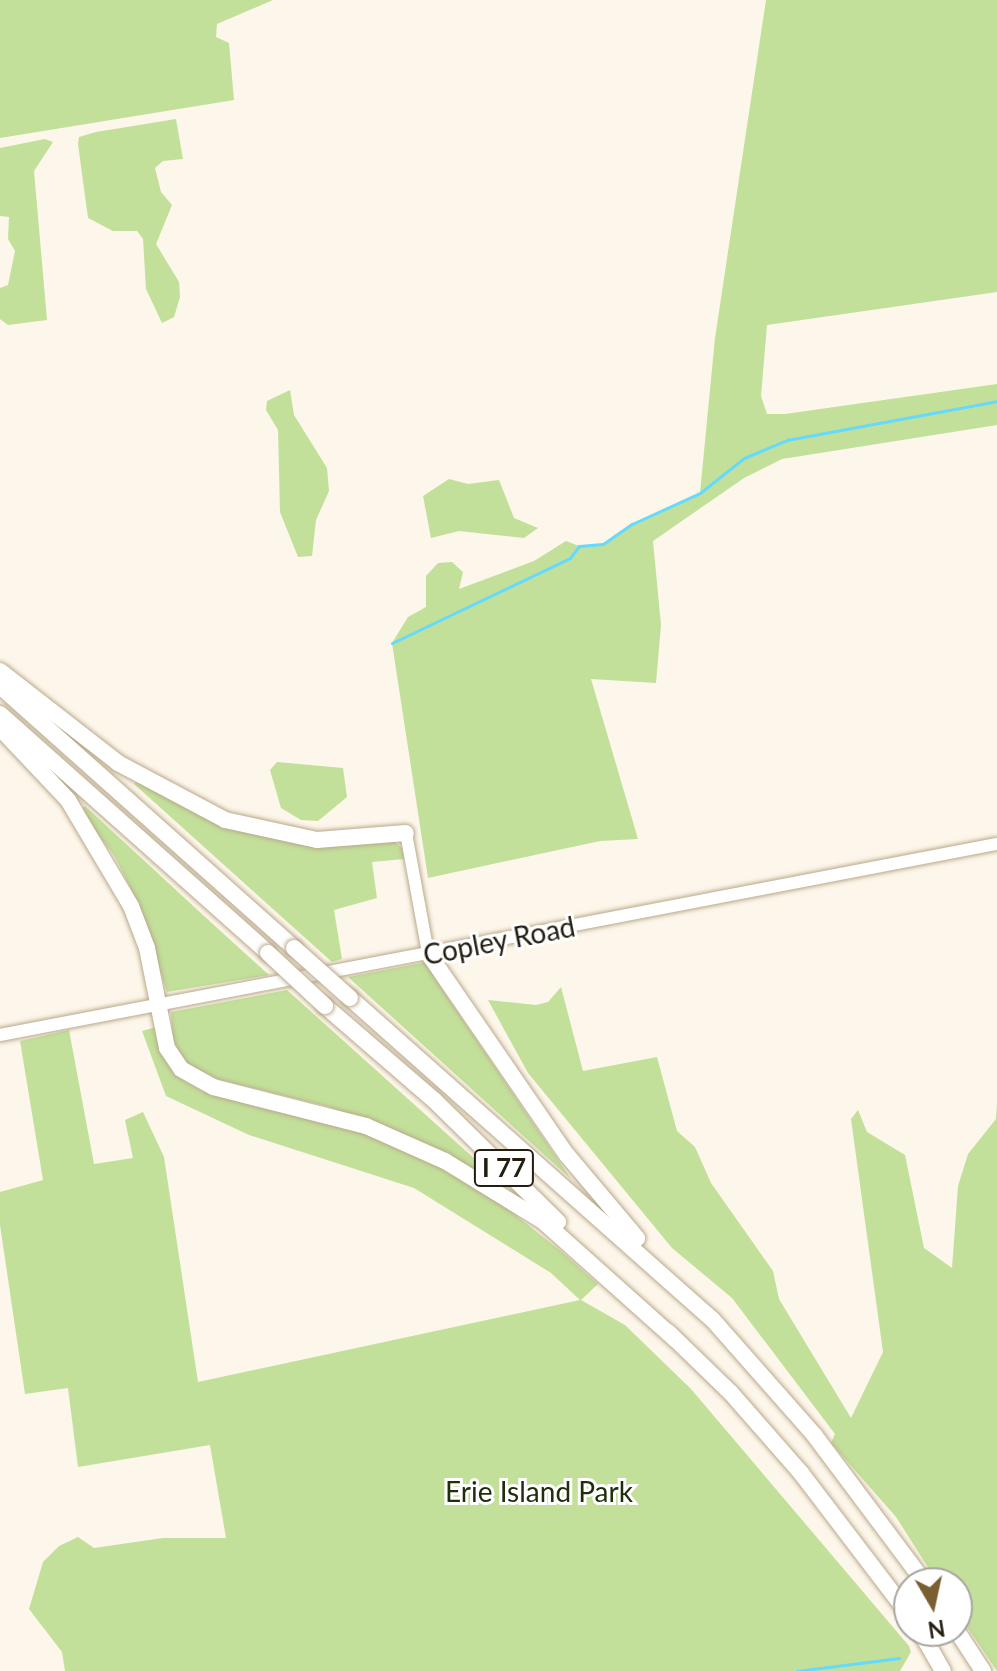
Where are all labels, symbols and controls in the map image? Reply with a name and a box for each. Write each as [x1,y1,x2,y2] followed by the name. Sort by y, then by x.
[420,909,578,971] street label: Copley Road
[472,1146,536,1190] road number: I 77
[445,1474,633,1508] park label: Erie Island Park
[893,1567,973,1647] north arrow
[926,1615,947,1644] text: N

